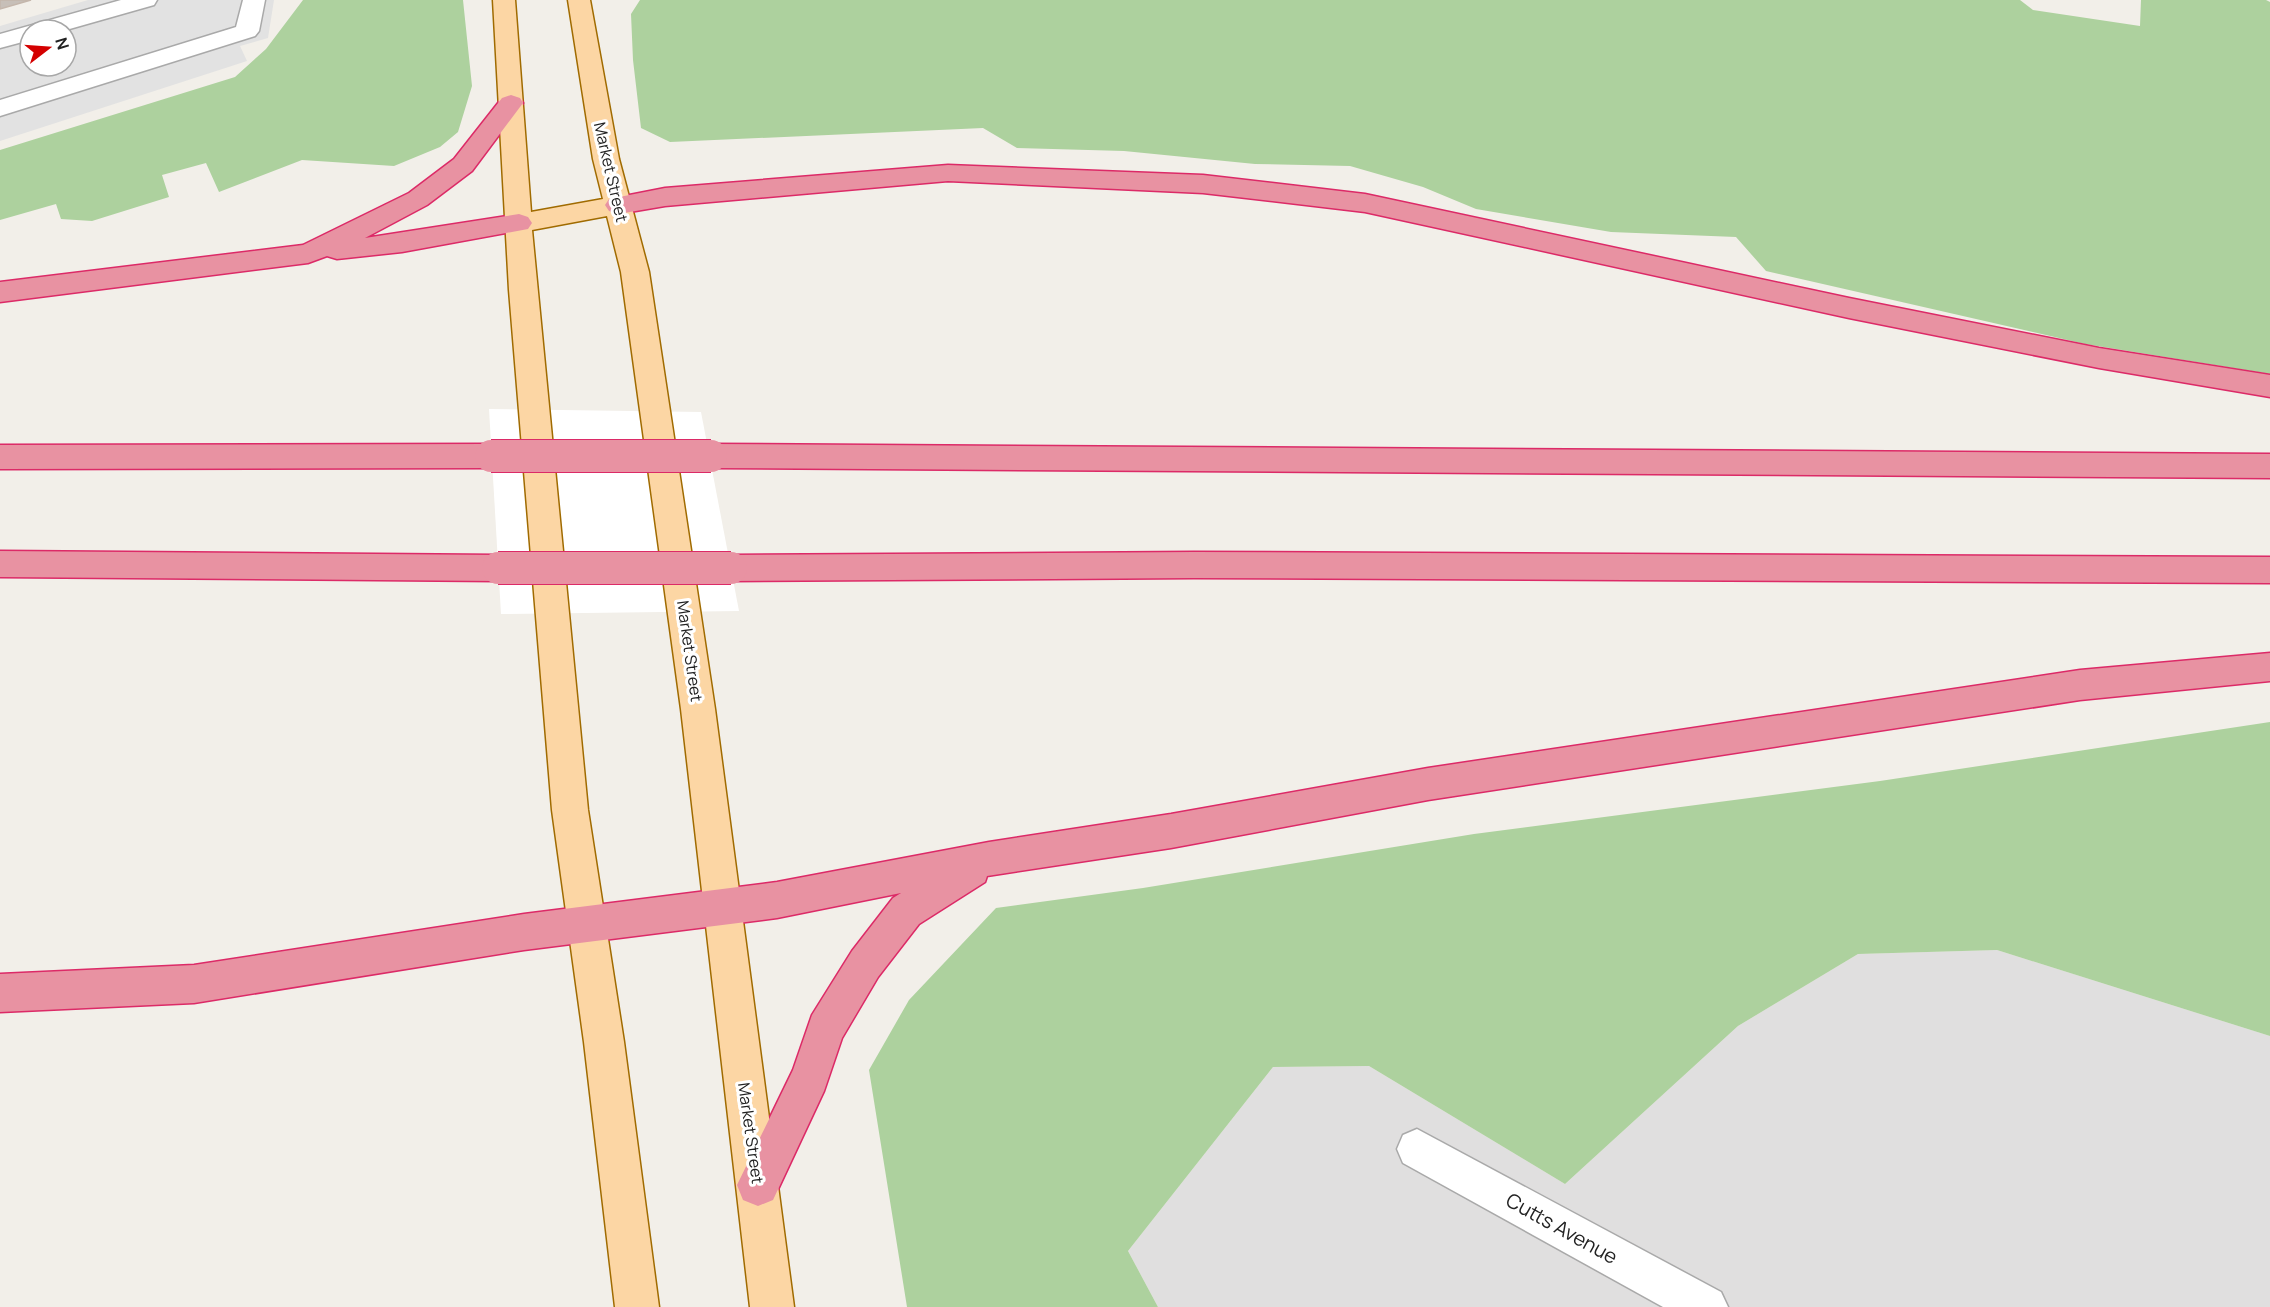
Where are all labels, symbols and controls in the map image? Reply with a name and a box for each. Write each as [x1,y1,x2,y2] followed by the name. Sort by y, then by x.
[18,18,78,78] north arrow
[50,35,75,52] text: N
[589,120,633,224] street label: Market Street
[672,599,708,703] street label: Market Street
[733,1081,769,1185] street label: Market Street
[1501,1186,1623,1270] street label: Cutts Avenue

